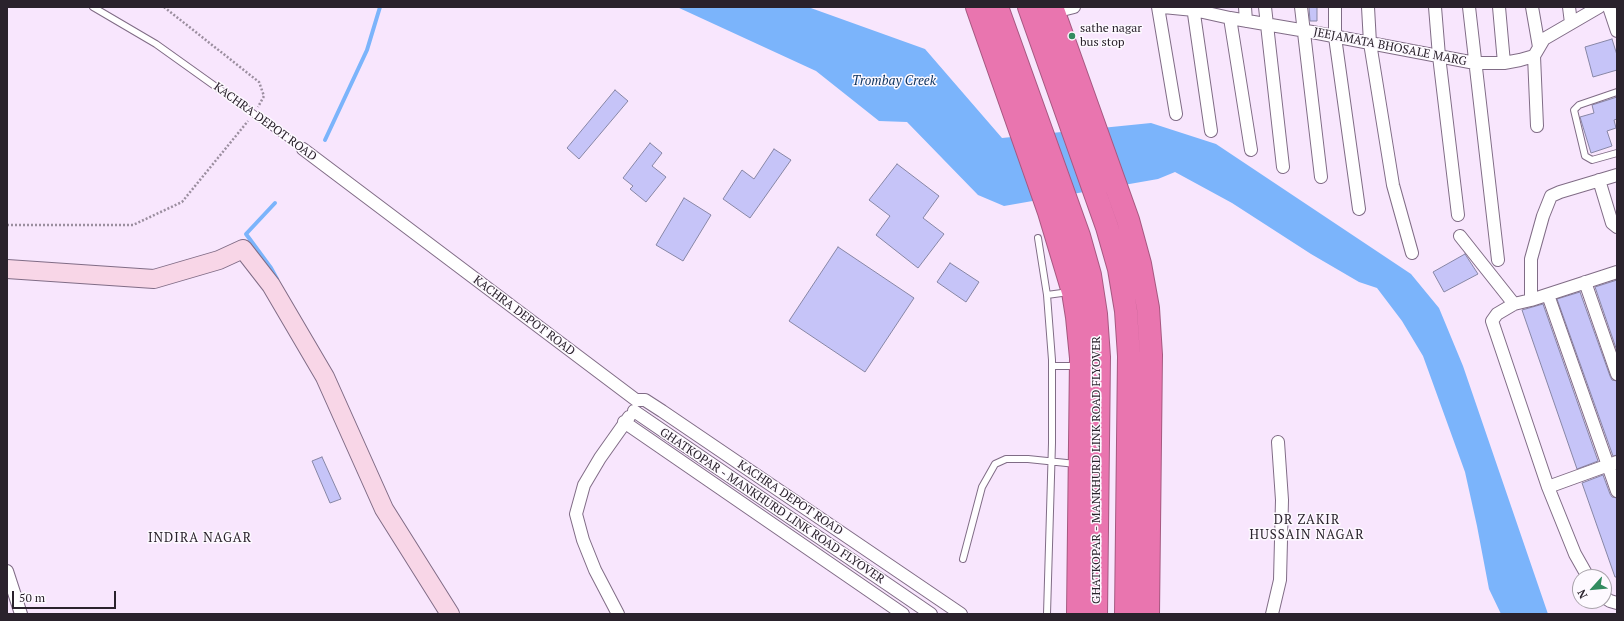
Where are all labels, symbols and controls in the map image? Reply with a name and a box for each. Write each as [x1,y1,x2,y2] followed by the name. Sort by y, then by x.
[1080,22,1142,50] place label: sathe nagar bus stop
[1312,25,1468,69] street label: JEEJAMATA BHOSALE MARG
[1067,31,1077,41] marker: sathe nagar bus stop
[852,73,936,89] water label: Trombay Creek
[211,80,319,164] street label: KACHRA DEPOT ROAD
[470,273,578,359] street label: KACHRA DEPOT ROAD
[1090,336,1104,604] street label: GHATKOPAR - MANKHURD LINK ROAD FLYOVER
[657,425,887,587] street label: GHATKOPAR - MANKHURD LINK ROAD FLYOVER
[735,457,845,539] street label: KACHRA DEPOT ROAD
[1249,512,1365,543] district label: DR ZAKIR HUSSAIN NAGAR
[148,530,252,546] district label: INDIRA NAGAR
[1572,569,1612,609] north arrow
[14,583,118,609] scale bar
[1574,587,1590,601] text: N
[19,590,45,605] text: 50 m

